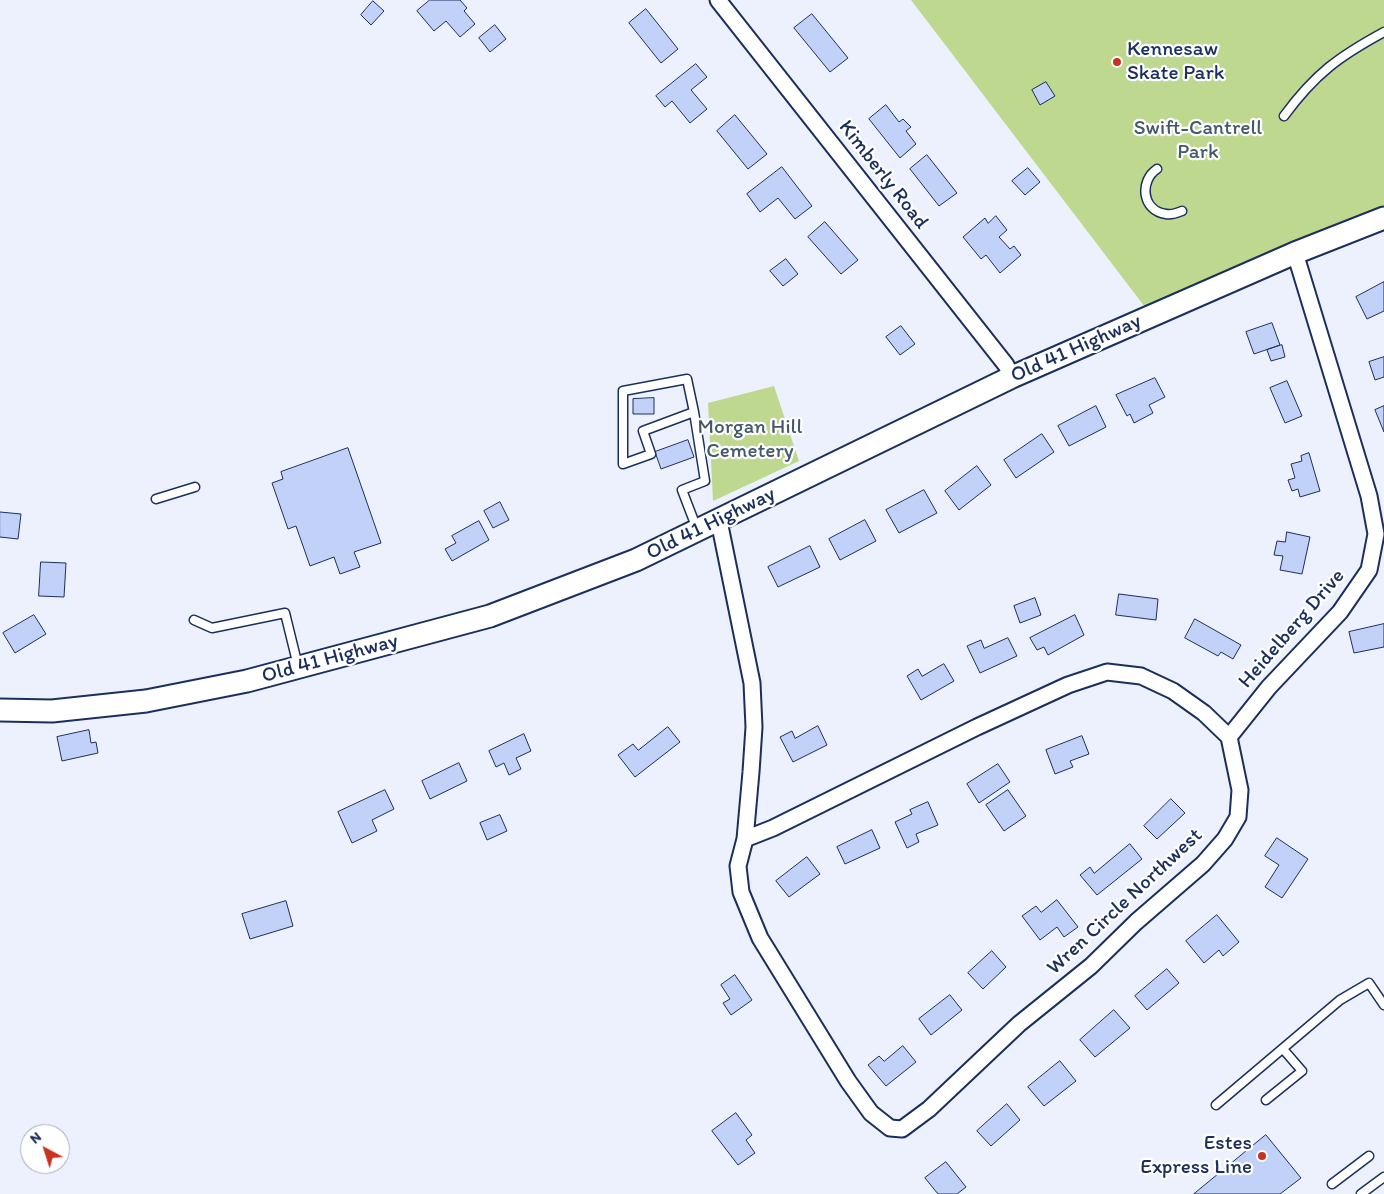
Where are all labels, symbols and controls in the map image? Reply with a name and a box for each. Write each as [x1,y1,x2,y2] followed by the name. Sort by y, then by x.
[1127,37,1224,87] place label: Kennesaw Skate Park
[1111,56,1123,68] marker: Kennesaw Skate Park
[833,115,933,235] street label: Kimberly Road
[1134,116,1262,166] park label: Swift-Cantrell Park
[1007,309,1145,389] street label: Old 41 Highway
[697,415,803,465] park label: Morgan Hill Cemetery
[643,482,779,566] street label: Old 41 Highway
[1233,564,1351,694] street label: Heidelberg Drive
[259,629,401,689] street label: Old 41 Highway
[1042,823,1208,981] street label: Wren Circle Northwest
[20,1124,70,1174] north arrow
[27,1128,45,1147] text: N
[1140,1131,1252,1181] place label: Estes Express Line
[1256,1150,1268,1162] marker: Estes Express Line

